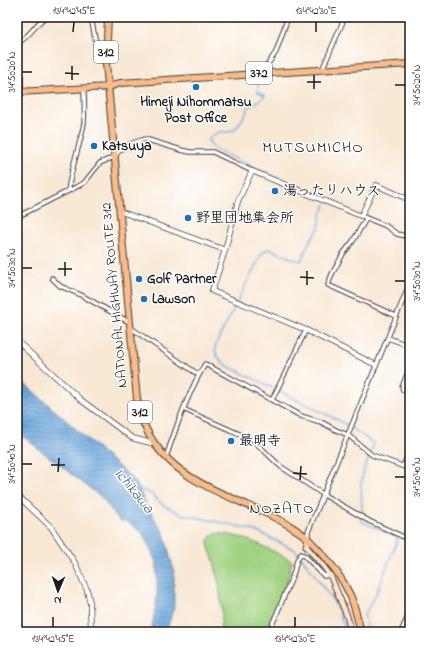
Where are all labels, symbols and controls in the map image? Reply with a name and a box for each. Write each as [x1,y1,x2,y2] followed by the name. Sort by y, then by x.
[53,4,95,19] text: 134°42'45"E
[295,4,337,19] text: 134°42'30"E
[94,41,118,63] road number: 312
[5,52,20,92] text: 34°50'20"N
[246,62,272,84] road number: 372
[410,65,425,105] text: 34°50'20"N
[191,82,201,92] marker: Himeji Nihommatsu Post Office
[140,92,252,129] place label: Himeji Nihommatsu Post Office
[102,136,152,159] place label: Katsuya
[262,136,364,160] district label: MUTSUMICHO
[89,141,99,151] marker: Katsuya
[283,181,380,202] place label: 湯ったりハウス
[270,186,280,196] marker: 湯ったりハウス
[96,201,134,389] street label: NATIONAL HIGHWAY ROUTE 312
[196,208,294,229] place label: 野里団地集会所
[183,213,193,223] marker: 野里団地集会所
[5,248,20,288] text: 34°50'30"N
[410,261,425,301] text: 34°50'30"N
[147,269,217,290] place label: Golf Partner
[134,274,144,284] marker: Golf Partner
[152,289,195,310] place label: Lawson
[139,294,149,304] marker: Lawson
[128,401,152,423] road number: 312
[239,431,281,452] place label: 最明寺
[226,436,236,446] marker: 最明寺
[5,444,20,484] text: 34°50'40"N
[410,457,425,497] text: 34°50'40"N
[109,464,160,519] water label: Ichikawa
[249,497,315,521] district label: NOZATO
[38,571,78,611] north arrow
[54,592,62,608] text: N
[32,632,74,647] text: 134°42'45"E
[274,632,316,647] text: 134°42'30"E

